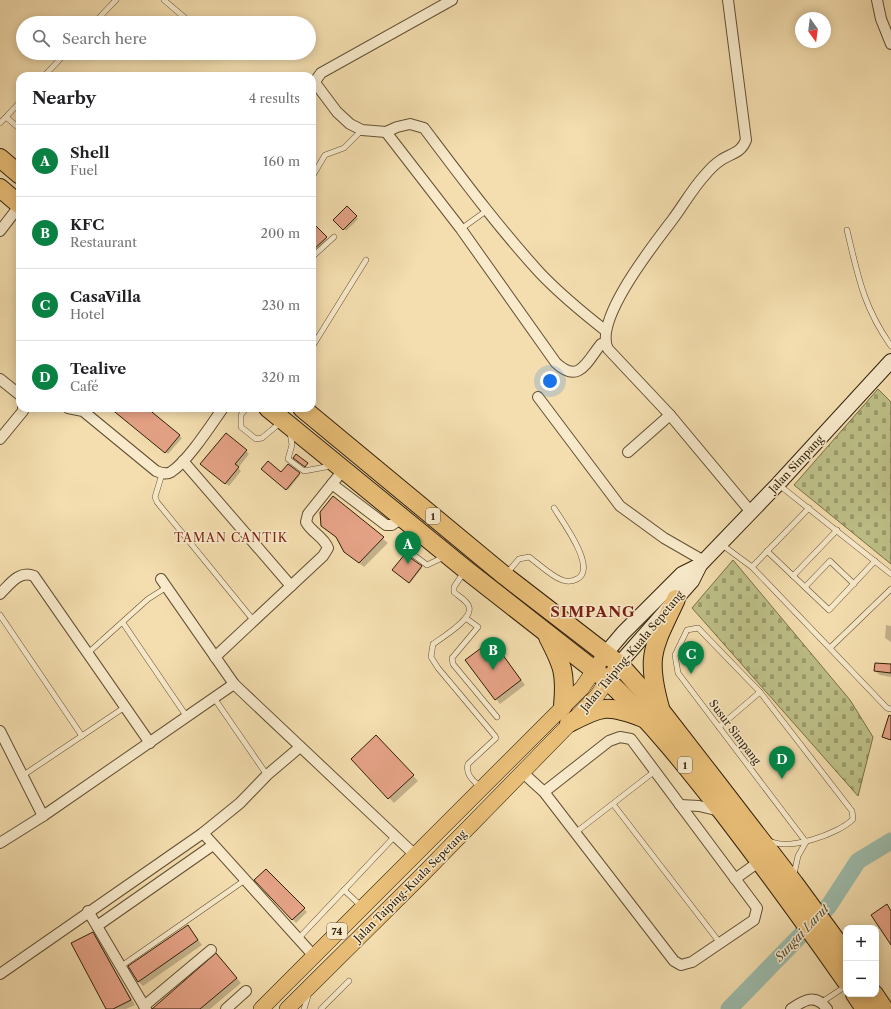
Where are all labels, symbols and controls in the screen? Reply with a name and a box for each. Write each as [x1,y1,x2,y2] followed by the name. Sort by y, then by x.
[795,12,831,48] north arrow
[16,16,316,60] search box
[30,27,52,49] icon: search
[62,29,147,48] text: Search here
[32,88,96,108] text: Nearby
[249,90,300,106] text: 4 results
[70,143,109,162] text: Shell
[40,153,50,169] text: A
[263,153,300,169] text: 160 m
[70,162,98,178] text: Fuel
[70,215,104,234] text: KFC
[40,225,50,241] text: B
[260,225,300,241] text: 200 m
[70,234,137,250] text: Restaurant
[70,287,141,306] text: CasaVilla
[40,297,50,313] text: C
[262,297,300,313] text: 230 m
[70,306,105,322] text: Hotel
[70,359,126,378] text: Tealive
[39,369,51,385] text: D
[262,369,300,385] text: 320 m
[540,371,560,391] your location
[70,378,99,394] text: Café
[764,432,826,497] street label: Jalan Simpang
[426,508,440,524] road number: 1
[174,530,288,545] district label: TAMAN CANTIK
[395,531,421,564] pin: A
[576,588,687,716] street label: Jalan Taiping-Kuala Sepetang
[550,602,636,621] district label: SIMPANG
[480,637,506,670] pin: B
[678,641,704,674] pin: C
[706,697,764,767] street label: Susur Simpang
[769,746,795,779] pin: D
[678,757,692,773] road number: 1
[349,827,469,947] street label: Jalan Taiping-Kuala Sepetang
[771,900,832,965] water label: Sungai Larut
[327,923,347,939] road number: 74
[843,925,879,997] map controls
[843,925,879,961] button: +
[843,961,879,997] button: −

